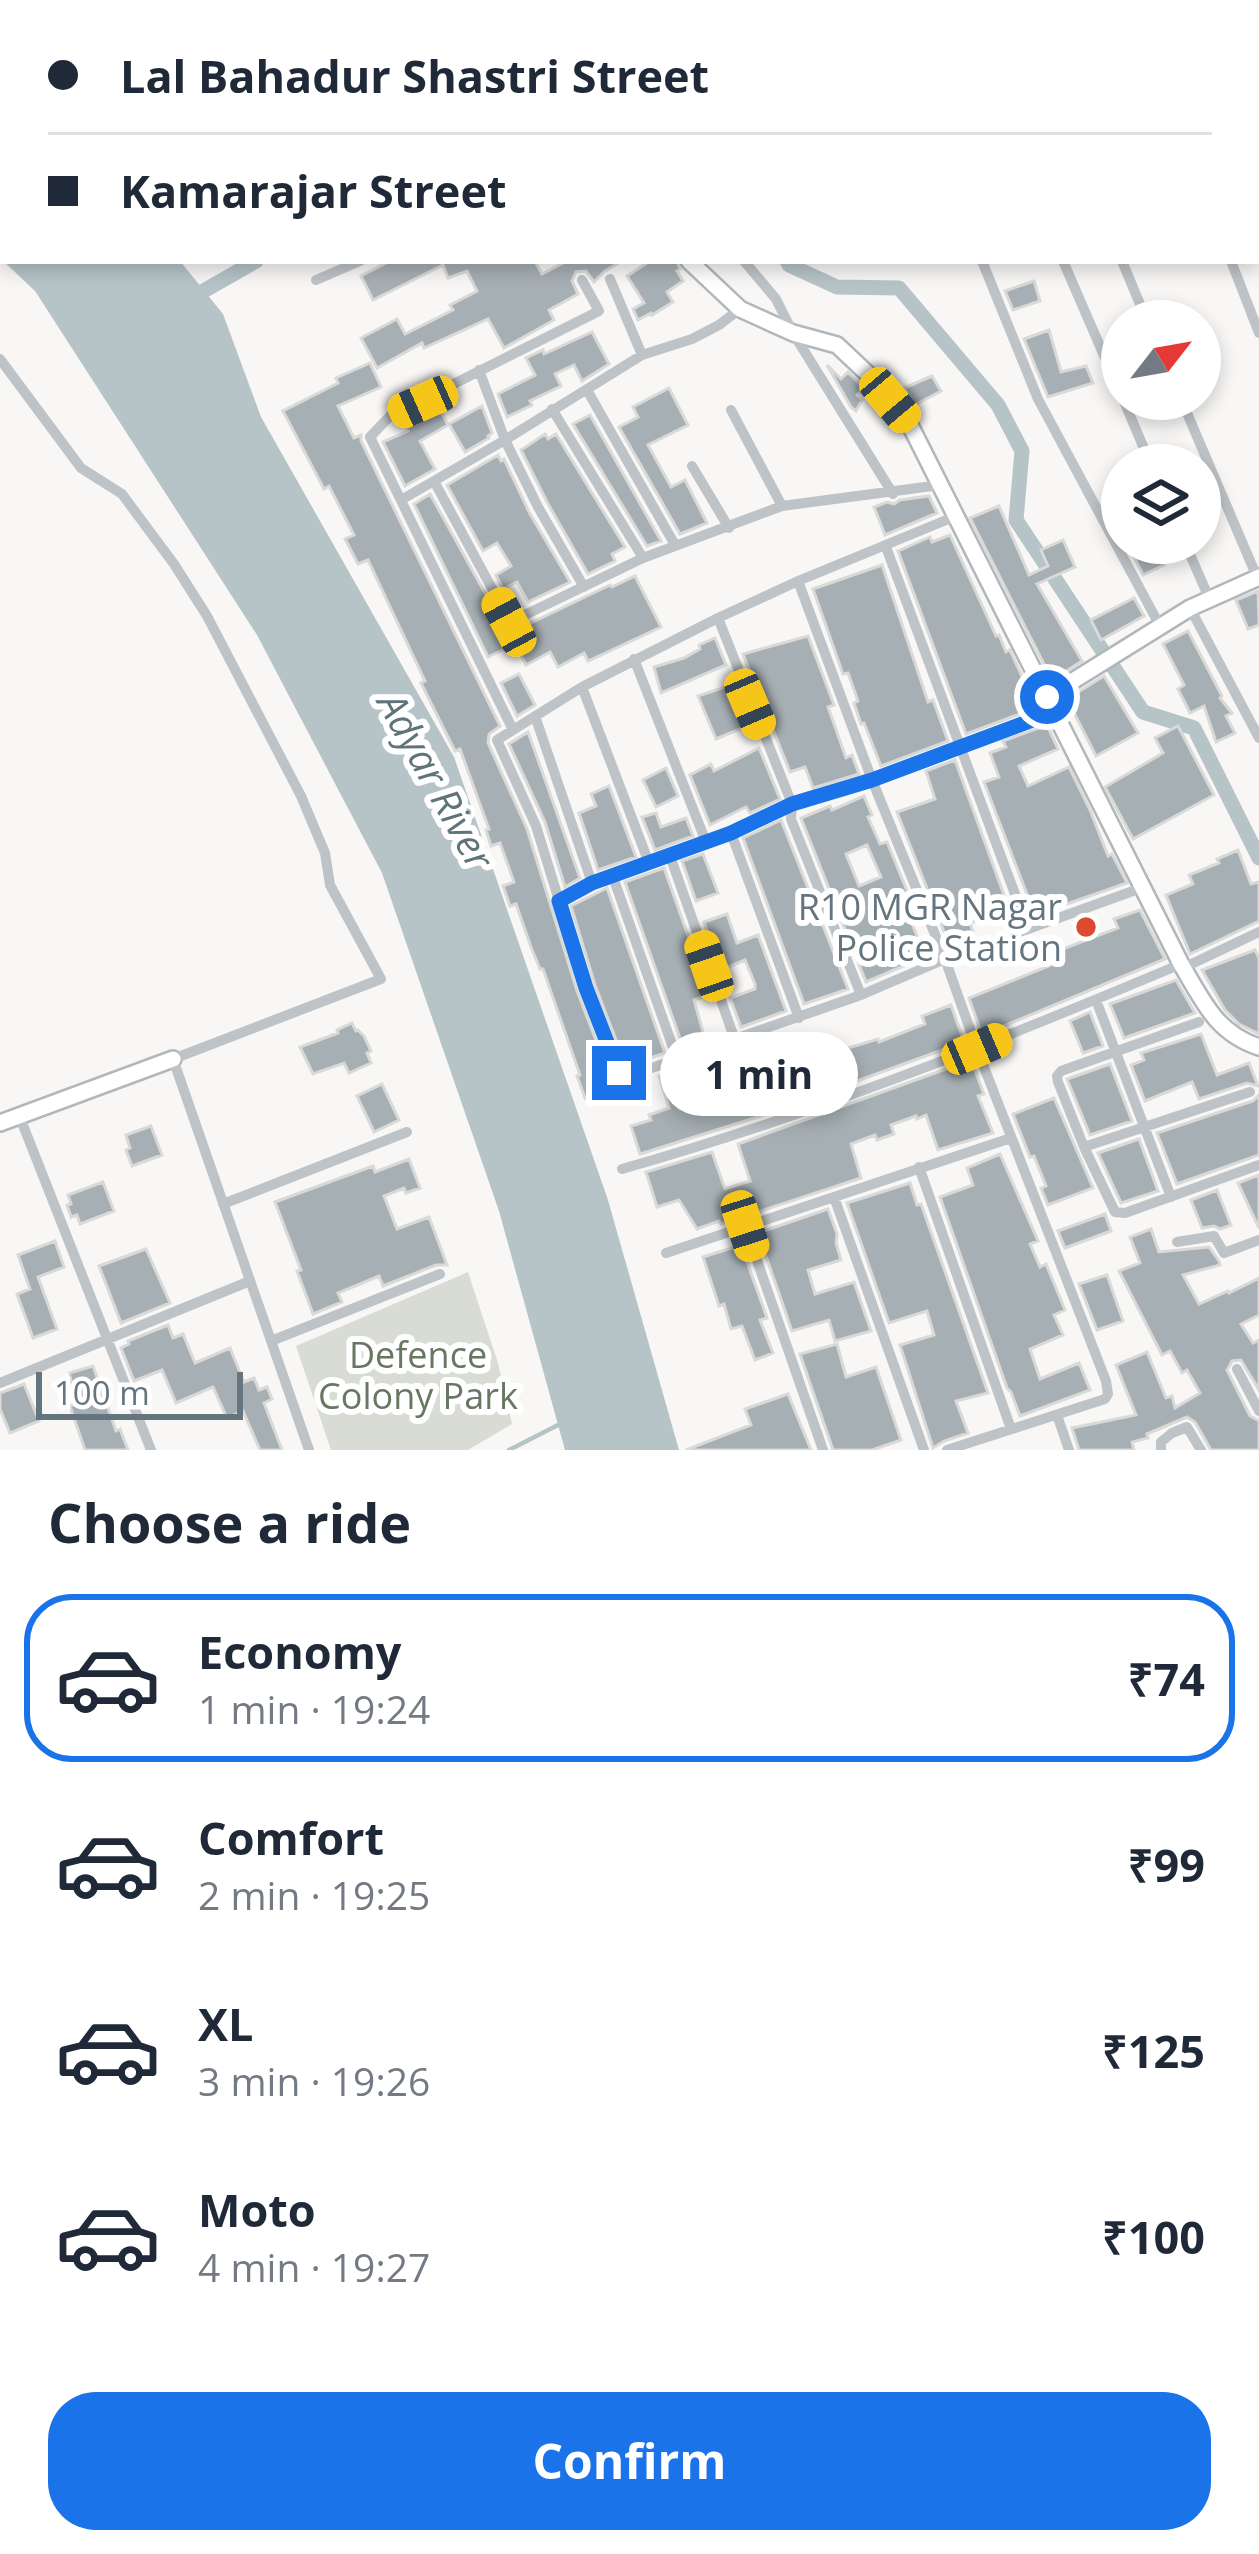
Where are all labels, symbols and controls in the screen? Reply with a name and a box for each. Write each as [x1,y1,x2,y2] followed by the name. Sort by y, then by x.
[120,45,709,106] text: Lal Bahadur Shastri Street
[120,160,507,221] text: Kamarajar Street
[1101,300,1221,420] north arrow
[1101,300,1221,564] map controls
[853,361,927,439] car
[383,371,463,433] car
[1101,444,1221,564] button: layers
[476,582,542,662] car
[719,664,781,744] car
[1020,670,1074,724] route start
[365,679,508,879] water label: Adyar River
[798,882,1062,972] place label: R10 MGR Nagar Police Station
[1073,914,1099,940] marker: R10 MGR Nagar Police Station
[680,926,738,1006] car
[937,1018,1017,1080] car
[661,1031,859,1115] callout: 1 min
[592,1046,646,1100] route end
[705,1047,813,1100] text: 1 min
[717,1186,773,1266] car
[318,1330,518,1420] park label: Defence Colony Park
[36,1366,243,1419] scale bar
[54,1370,150,1415] text: 100 m
[48,1485,411,1559] text: Choose a ride
[198,1621,401,1682] text: Economy
[54,1624,162,1732] icon: car
[1128,1648,1205,1709] text: ₹74
[198,1682,430,1735] text: 1 min · 19:24
[198,1807,384,1868] text: Comfort
[54,1810,162,1918] icon: car
[1128,1834,1205,1895] text: ₹99
[198,1868,430,1921] text: 2 min · 19:25
[198,1993,253,2054] text: XL
[54,1996,162,2104] icon: car
[1102,2020,1205,2081] text: ₹125
[198,2054,430,2107] text: 3 min · 19:26
[198,2179,316,2240] text: Moto
[54,2182,162,2290] icon: car
[1102,2206,1205,2267] text: ₹100
[198,2240,430,2293] text: 4 min · 19:27
[48,2392,1211,2530] button: Confirm

